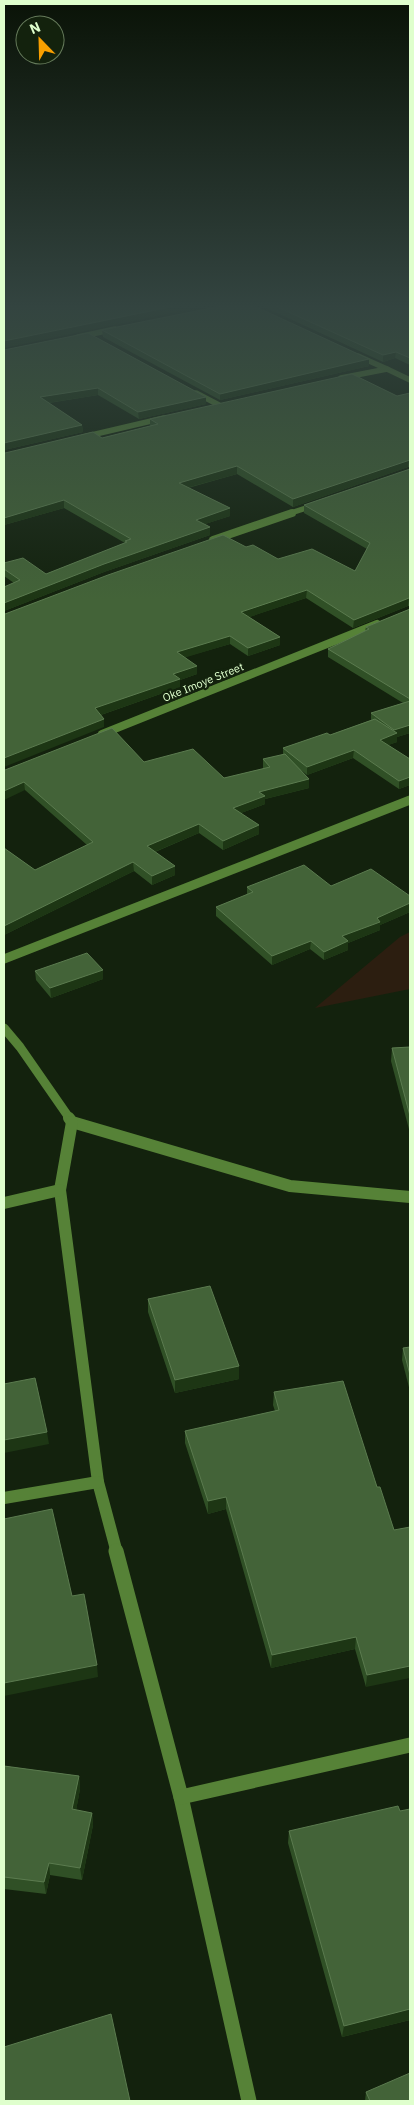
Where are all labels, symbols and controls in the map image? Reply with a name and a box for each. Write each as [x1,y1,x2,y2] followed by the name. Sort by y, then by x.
[15,15,65,65] north arrow
[27,18,43,38] text: N
[160,659,246,705] street label: Oke Imoye Street

